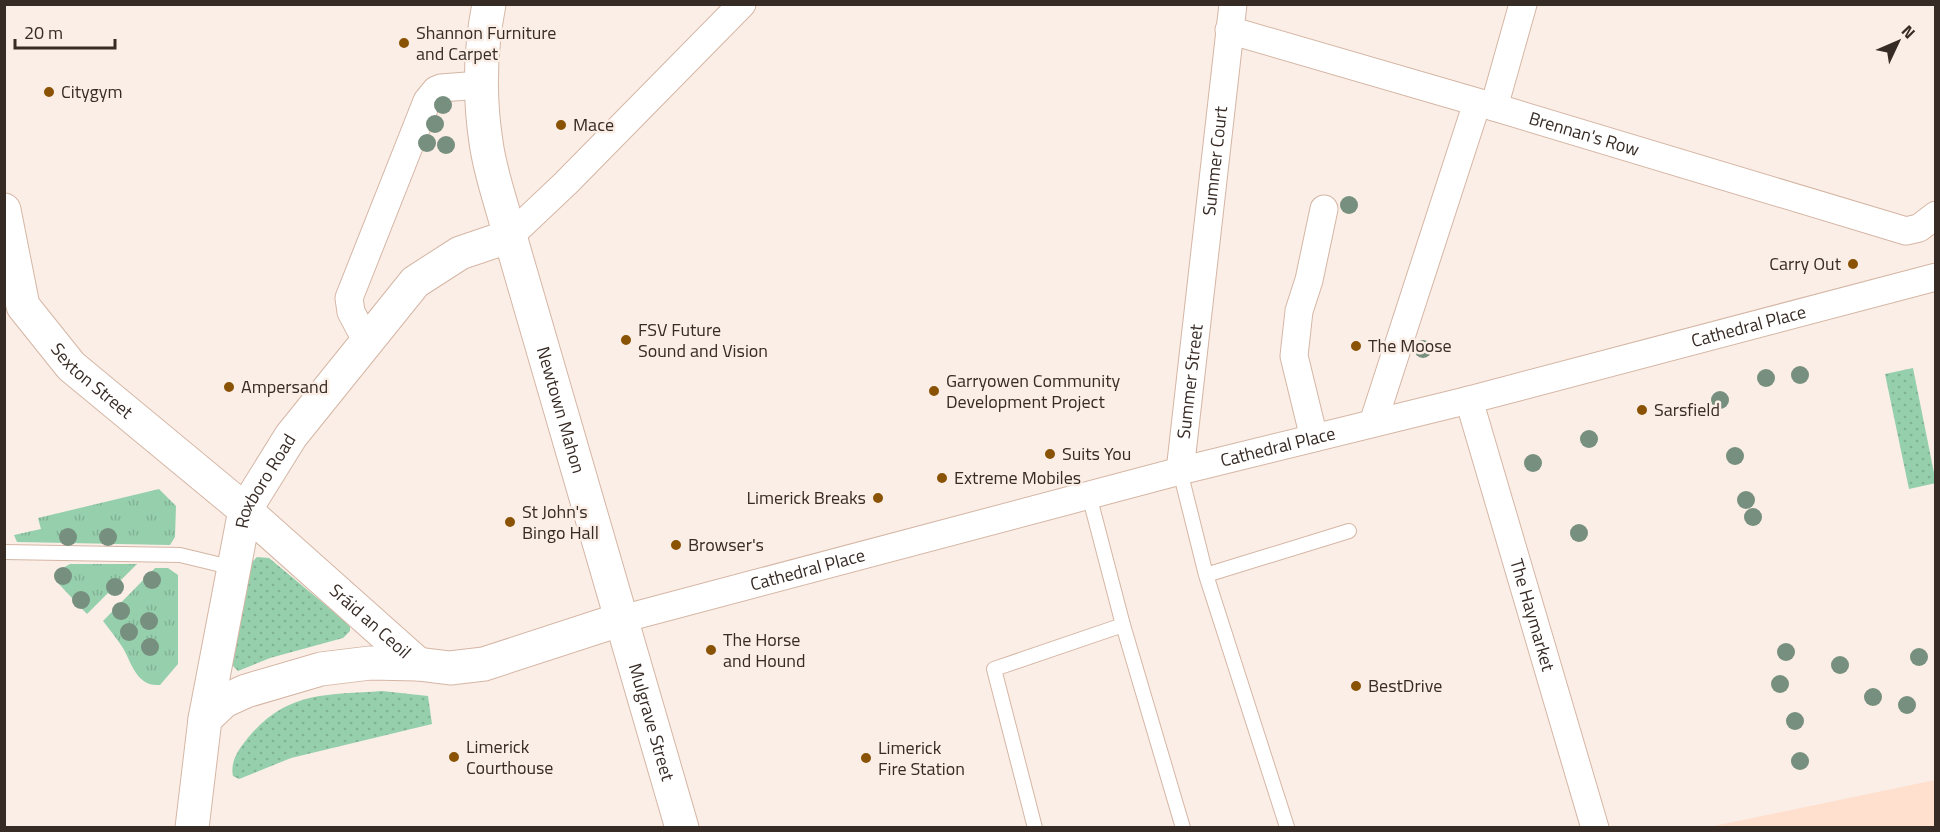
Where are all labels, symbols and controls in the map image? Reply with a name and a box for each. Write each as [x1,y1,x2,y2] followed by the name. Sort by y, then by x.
[15,12,116,50] scale bar
[1868,12,1928,72] north arrow
[24,19,63,46] text: 20 m
[416,19,556,67] place label: Shannon Furniture and Carpet
[1896,19,1921,44] text: N
[397,36,411,50] marker: Shannon Furniture and Carpet
[61,78,123,105] place label: Citygym
[42,85,56,99] marker: Citygym
[1195,104,1234,217] street label: Summer Court
[1526,104,1643,163] street label: Brennan's Row
[573,111,614,138] place label: Mace
[554,118,568,132] marker: Mace
[1769,250,1842,277] place label: Carry Out
[1846,257,1860,271] marker: Carry Out
[1688,298,1809,354] street label: Cathedral Place
[638,316,768,364] place label: FSV Future Sound and Vision
[1170,322,1210,440] street label: Summer Street
[1368,332,1452,359] place label: The Moose
[619,333,633,347] marker: FSV Future Sound and Vision
[45,337,140,425] street label: Sexton Street
[1349,339,1363,353] marker: The Moose
[530,343,592,477] street label: Newtown Mahon
[946,367,1121,415] place label: Garryowen Community Development Project
[241,373,328,400] place label: Ampersand
[222,380,236,394] marker: Ampersand
[927,384,941,398] marker: Garryowen Community Development Project
[1654,396,1720,423] place label: Sarsfield
[1635,403,1649,417] marker: Sarsfield
[1217,419,1338,474] street label: Cathedral Place
[228,428,302,531] street label: Roxboro Road
[1062,440,1131,467] place label: Suits You
[1043,447,1057,461] marker: Suits You
[954,464,1081,491] place label: Extreme Mobiles
[935,471,949,485] marker: Extreme Mobiles
[746,484,866,511] place label: Limerick Breaks
[871,491,885,505] marker: Limerick Breaks
[522,498,599,546] place label: St John's Bingo Hall
[503,515,517,529] marker: St John's Bingo Hall
[688,531,764,558] place label: Browser's
[669,538,683,552] marker: Browser's
[747,541,868,597] street label: Cathedral Place
[1503,555,1562,675] street label: The Haymarket
[324,577,417,665] street label: Sráid an Ceoil
[723,626,805,674] place label: The Horse and Hound
[704,643,718,657] marker: The Horse and Hound
[622,660,682,785] street label: Mulgrave Street
[1368,672,1442,699] place label: BestDrive
[1349,679,1363,693] marker: BestDrive
[466,733,553,781] place label: Limerick Courthouse
[878,734,965,782] place label: Limerick Fire Station
[447,750,461,764] marker: Limerick Courthouse
[859,751,873,765] marker: Limerick Fire Station

